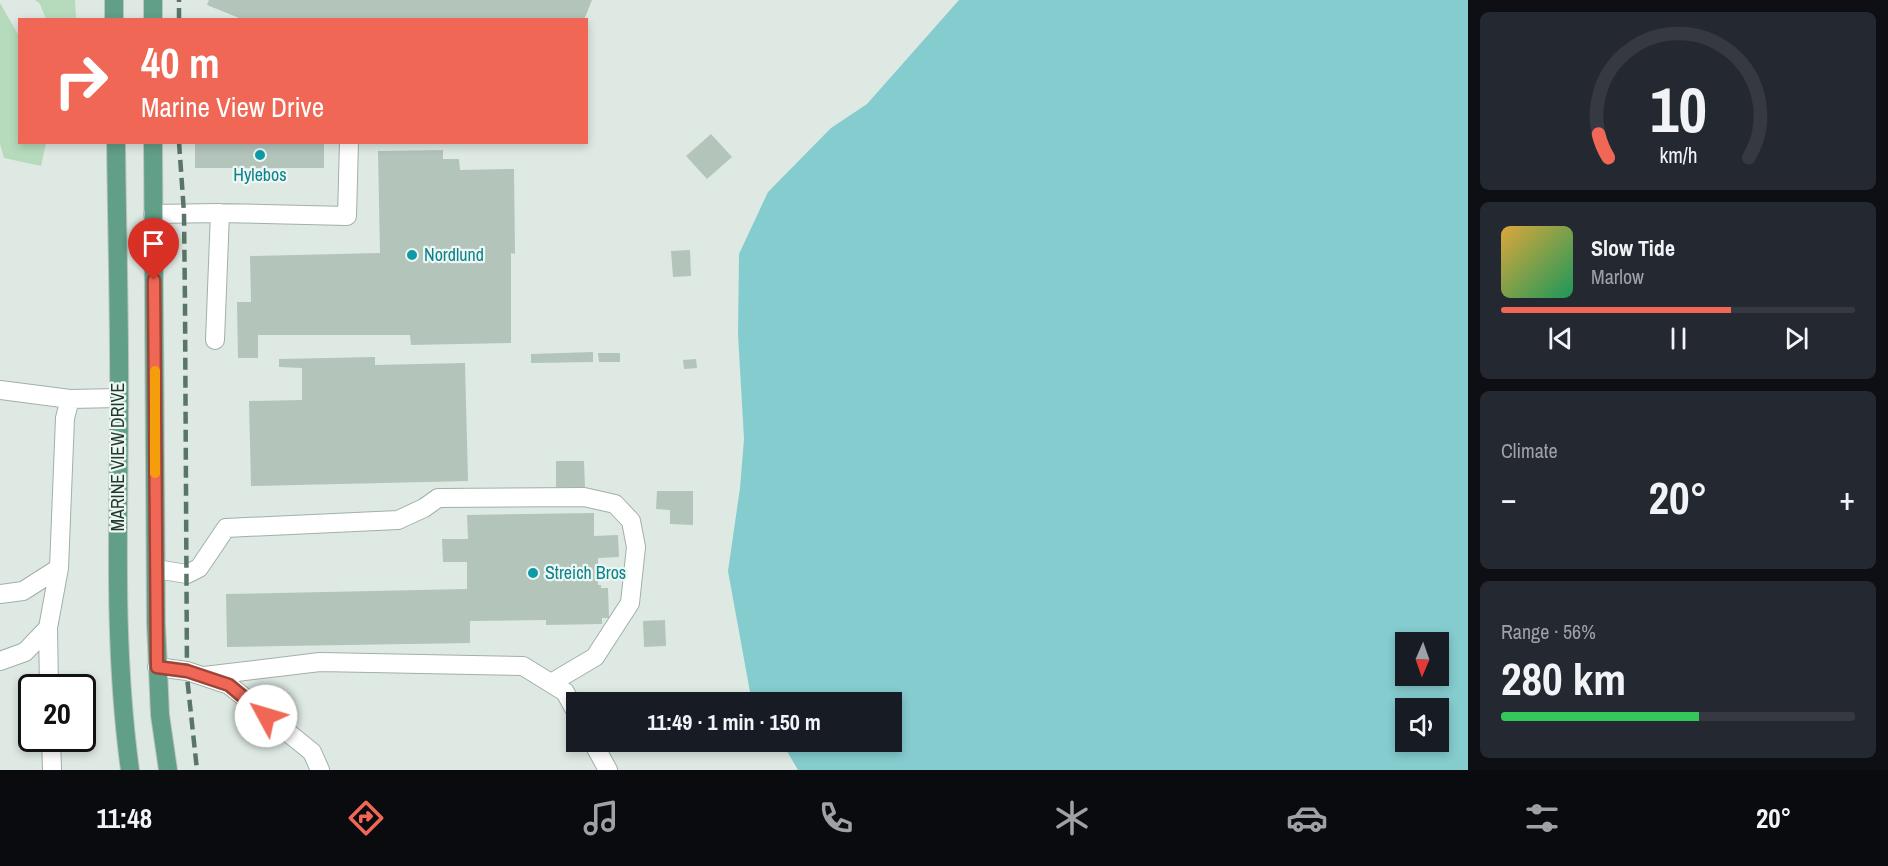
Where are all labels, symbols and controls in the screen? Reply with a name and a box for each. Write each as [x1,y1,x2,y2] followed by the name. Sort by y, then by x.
[141,35,220,91] text: 40 m
[42,42,120,120] icon: right
[1650,67,1706,151] text: 10
[141,89,324,125] text: Marine View Drive
[1659,141,1697,170] text: km/h
[253,148,267,162] marker: Hylebos
[233,162,287,187] place label: Hylebos
[128,218,179,280] pin
[137,227,170,260] icon: arrive
[1591,233,1675,263] text: Slow Tide
[424,242,484,267] place label: Nordlund
[405,248,419,262] marker: Nordlund
[1591,263,1644,290] text: Marlow
[1544,322,1577,355] icon: previous
[1662,322,1695,355] icon: pause
[1780,322,1813,355] icon: next
[105,383,130,531] street label: MARINE VIEW DRIVE
[1501,437,1558,464] text: Climate
[1648,467,1708,528] text: 20°
[1501,476,1517,520] text: −
[1839,476,1855,520] text: +
[545,560,626,585] place label: Streich Bros
[526,566,540,580] marker: Streich Bros
[1501,618,1596,645] text: Range · 56%
[1395,632,1449,686] north arrow
[1395,632,1449,752] map controls
[1501,648,1626,709] text: 280 km
[18,674,96,752] speed limit sign: 20
[234,684,298,748] position arrow
[1395,698,1449,752] button: sound
[647,707,821,737] text: 11:49 · 1 min · 150 m
[345,797,387,839] icon: directions
[580,797,622,839] icon: music
[815,797,857,839] icon: phone
[1051,797,1093,839] icon: climate
[1286,797,1328,839] icon: car
[1521,797,1563,839] icon: filters
[97,800,152,836] text: 11:48
[1756,800,1791,836] text: 20°

